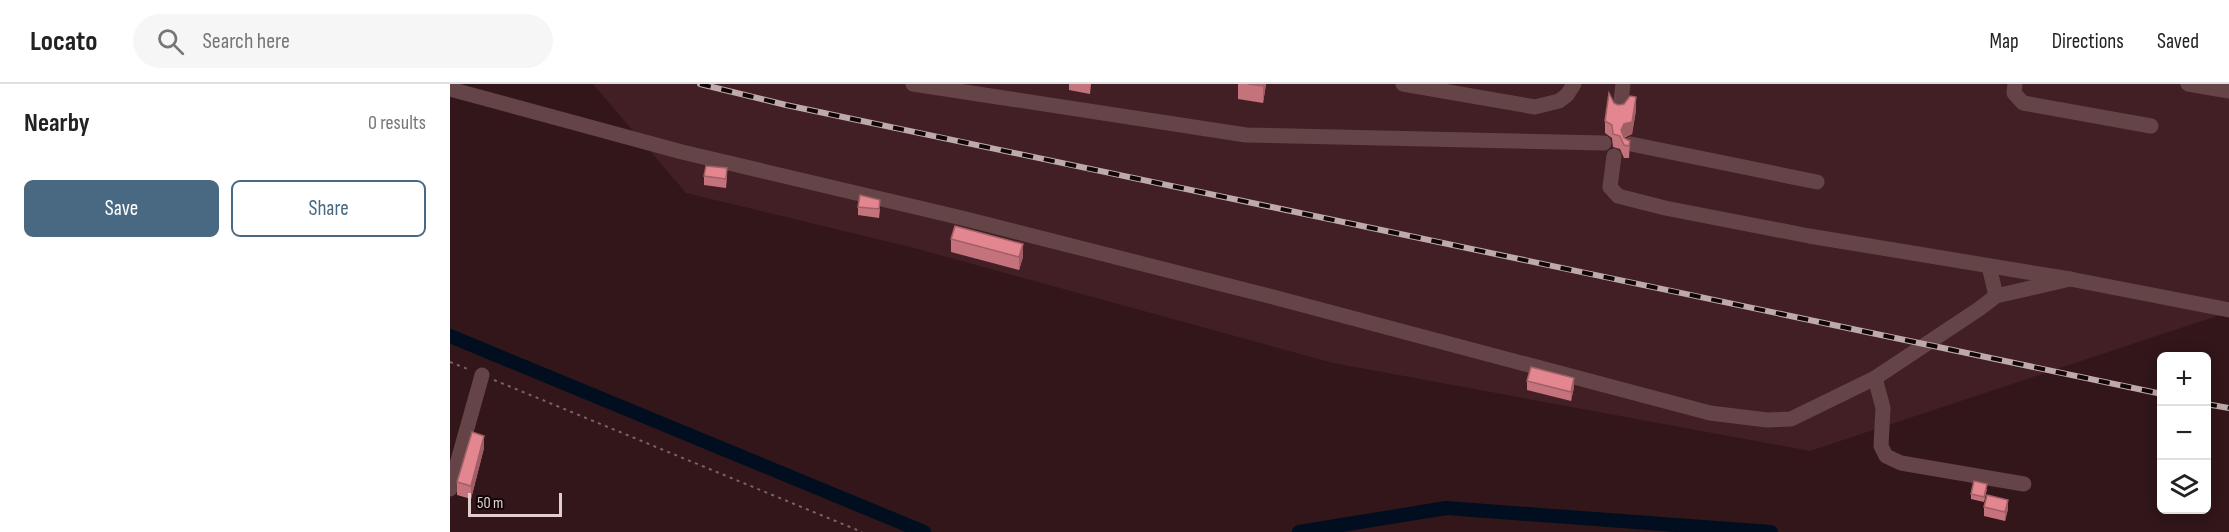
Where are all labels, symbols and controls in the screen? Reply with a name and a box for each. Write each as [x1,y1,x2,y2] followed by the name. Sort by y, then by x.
[133,14,553,68] search box
[30,25,97,58] text: Locato
[154,25,187,58] icon: search
[202,28,290,55] text: Search here
[1989,29,2019,54] text: Map
[2052,29,2124,54] text: Directions
[2157,29,2199,54] text: Saved
[24,108,90,139] text: Nearby
[368,111,426,135] text: 0 results
[24,180,219,237] button: Save
[231,180,426,237] button: Share
[2157,352,2211,514] map controls
[2157,352,2211,406] button: +
[2157,406,2211,460] button: −
[2157,460,2211,514] button: layers
[468,490,562,518] scale bar
[477,494,503,513] text: 50 m

